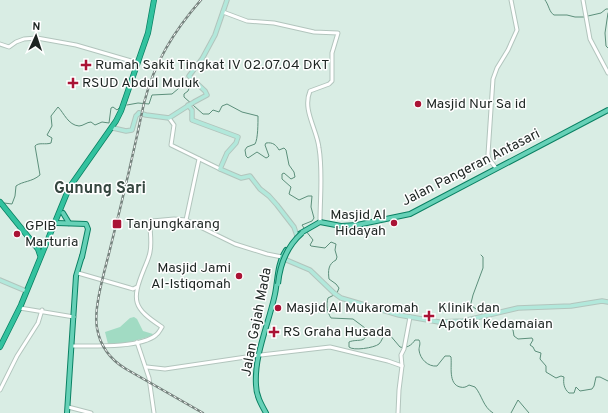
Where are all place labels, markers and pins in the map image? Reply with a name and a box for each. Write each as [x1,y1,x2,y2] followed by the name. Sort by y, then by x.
[95,57,329,74] place label: Rumah Sakit Tingkat IV 02.07.04 DKT
[80,59,92,71] marker: Rumah Sakit Tingkat IV 02.07.04 DKT
[82,75,200,92] place label: RSUD Abdul Muluk
[67,77,79,89] marker: RSUD Abdul Muluk
[426,96,526,113] place label: Masjid Nur Sa id
[413,99,423,109] marker: Masjid Nur Sa id
[330,207,386,240] place label: Masjid Al Hidayah
[126,216,220,233] place label: Tanjungkarang
[25,218,78,251] place label: GPIB Marturia
[111,218,123,230] marker: Tanjungkarang
[389,218,399,228] marker: Masjid Al Hidayah
[12,229,22,239] marker: GPIB Marturia
[151,260,231,293] place label: Masjid Jami Al-Istiqomah
[234,271,244,281] marker: Masjid Jami Al-Istiqomah
[286,300,419,317] place label: Masjid Al Mukaromah
[438,300,553,333] place label: Klinik dan Apotik Kedamaian
[273,303,283,313] marker: Masjid Al Mukaromah
[423,310,435,322] marker: Klinik dan Apotik Kedamaian
[283,324,391,341] place label: RS Graha Husada
[268,326,280,338] marker: RS Graha Husada

